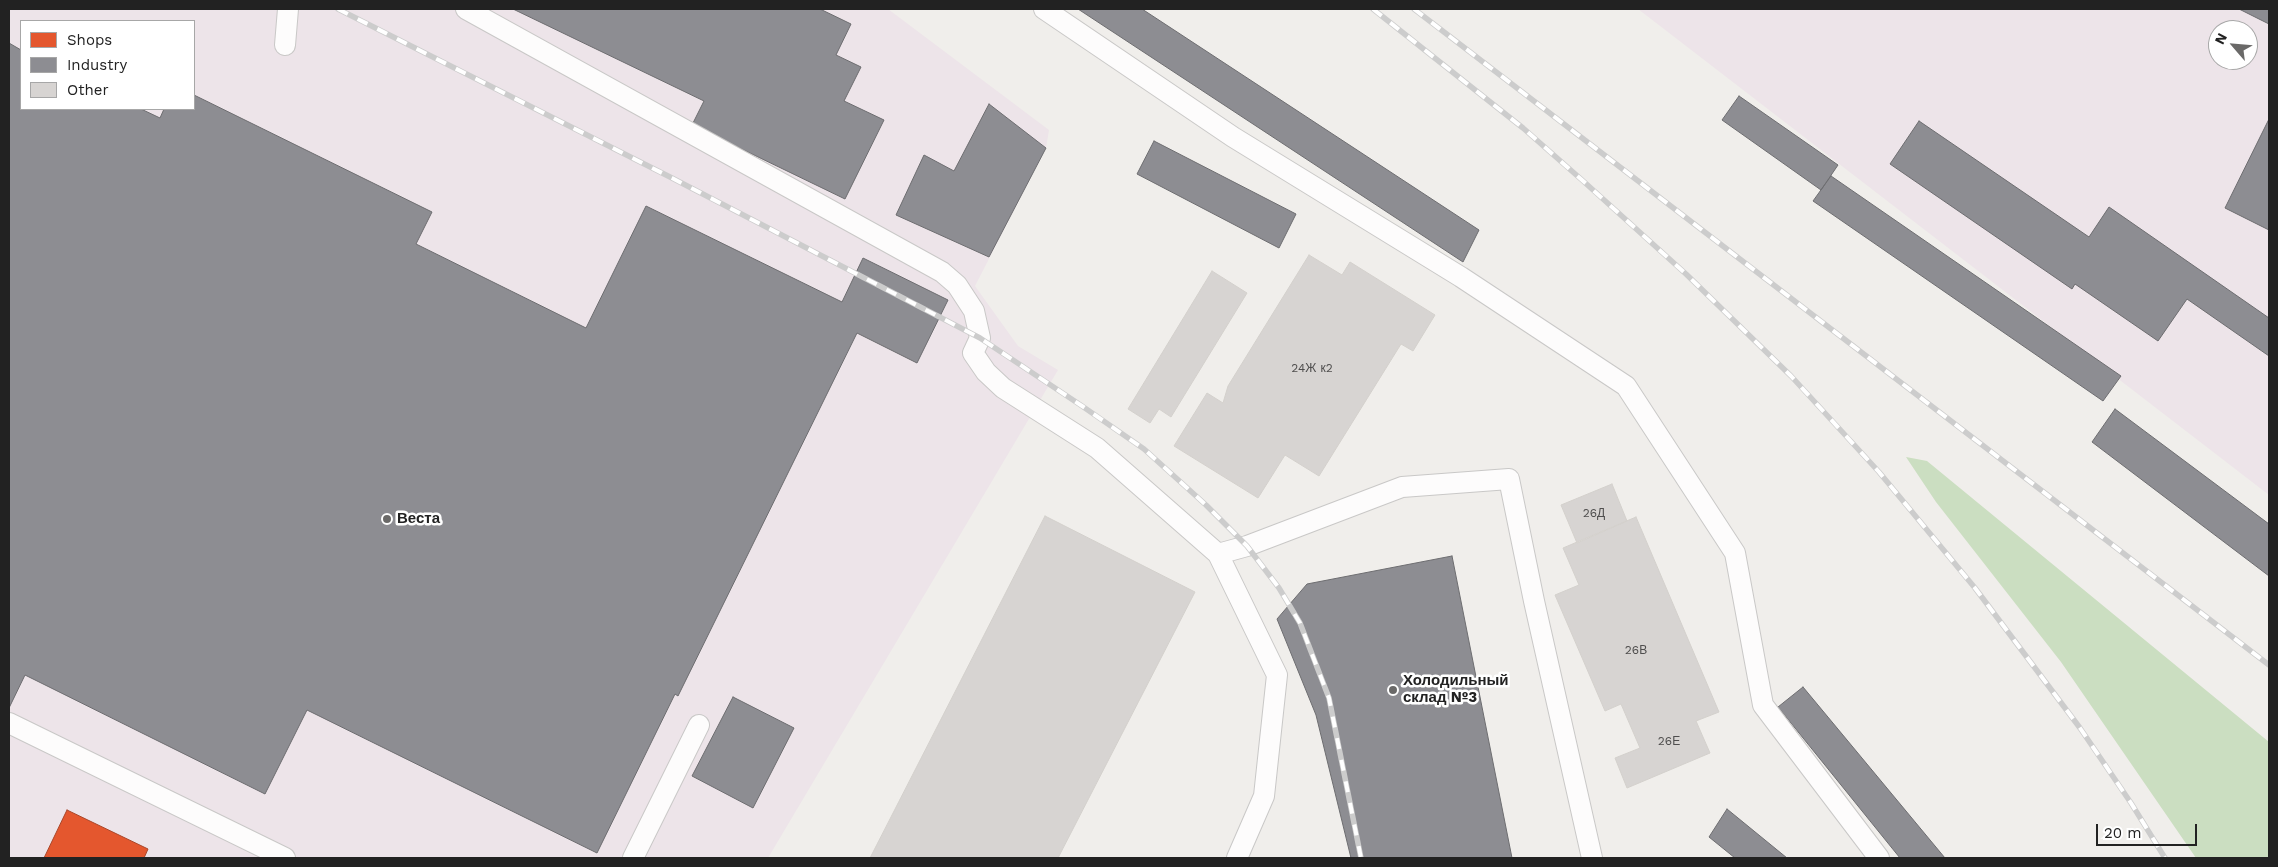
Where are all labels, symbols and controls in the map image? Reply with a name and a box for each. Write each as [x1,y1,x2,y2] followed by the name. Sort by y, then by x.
[20,20,195,110] legend
[2208,20,2258,70] north arrow
[2211,30,2230,47] text: N
[67,31,112,49] text: Shops
[67,56,127,74] text: Industry
[67,81,109,99] text: Other
[1291,361,1333,375] house number: 24Ж к2
[1583,506,1605,520] house number: 26Д
[397,510,440,528] place label: Веста
[381,513,393,525] marker: Веста
[1625,643,1647,657] house number: 26В
[1403,672,1508,707] place label: Холодильный склад №3
[1387,684,1399,696] marker: Холодильный склад №3
[1658,734,1680,748] house number: 26Е
[2098,814,2199,846] scale bar
[2104,824,2142,842] text: 20 m

